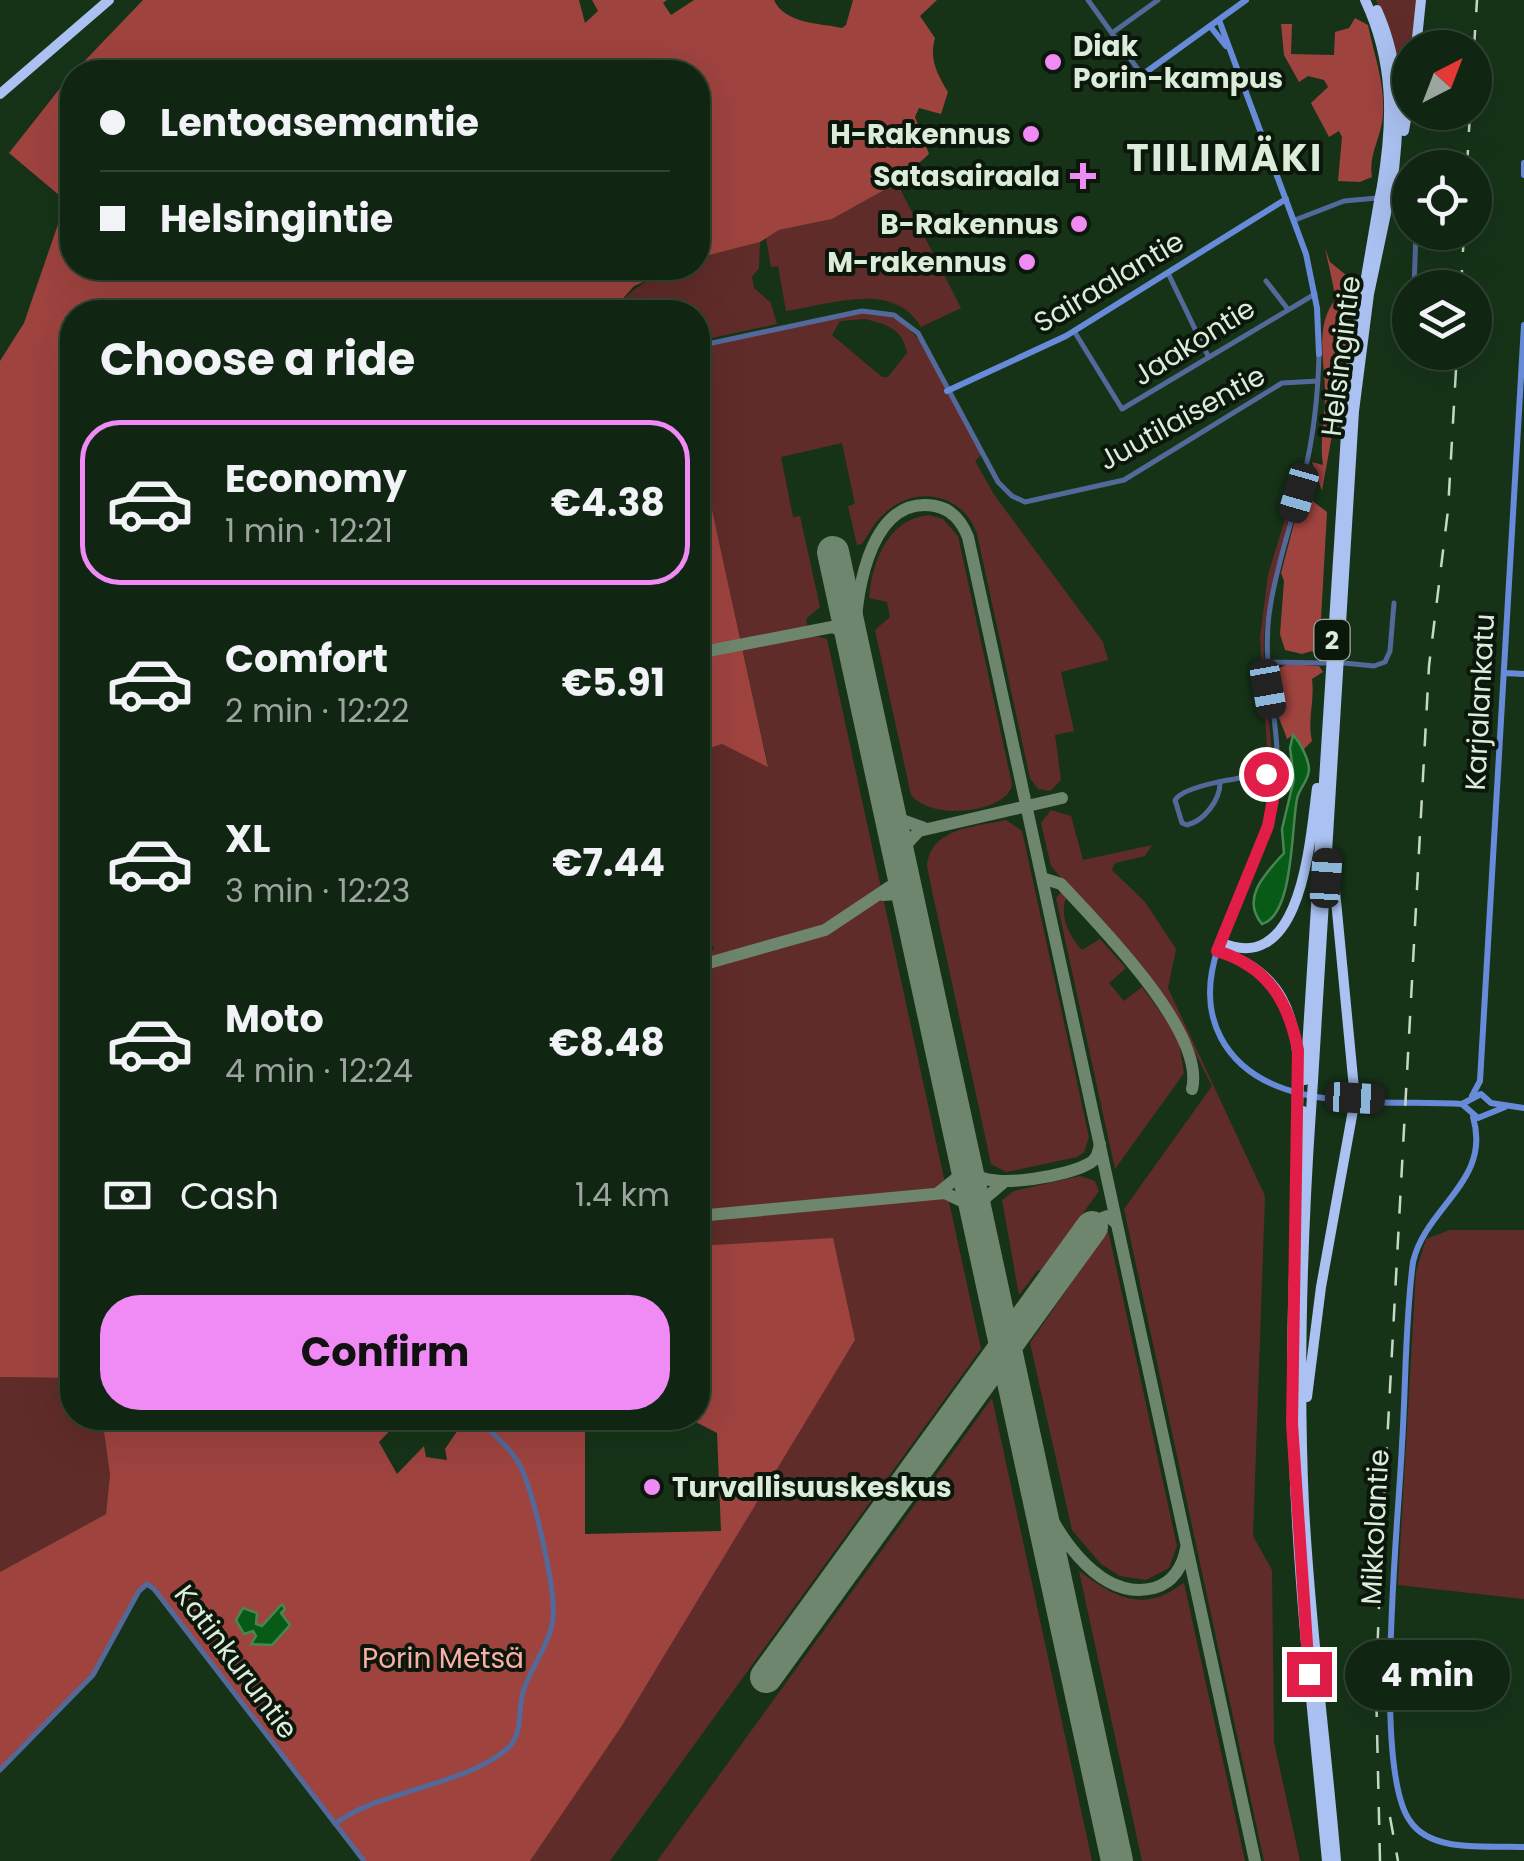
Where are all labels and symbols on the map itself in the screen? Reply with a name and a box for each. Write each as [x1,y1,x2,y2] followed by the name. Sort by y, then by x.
[1073,27,1283,98] place label: Diak Porin-kampus
[1392,30,1492,130] north arrow
[1042,51,1064,73] marker: Diak Porin-kampus
[830,115,1011,154] place label: H-Rakennus
[1020,123,1042,145] marker: H-Rakennus
[1126,131,1324,184] district label: TIILIMÄKI
[873,157,1060,196] place label: Satasairaala
[1070,163,1096,189] marker: Satasairaala
[880,205,1059,244] place label: B-Rakennus
[1068,213,1090,235] marker: B-Rakennus
[1027,222,1191,342] street label: Sairaalantie
[827,243,1007,282] place label: M-rakennus
[1016,251,1038,273] marker: M-rakennus
[1312,274,1370,438] street label: Helsingintie
[1125,289,1263,395] street label: Jaakontie
[1092,356,1272,480] street label: Juutilaisentie
[1276,460,1322,526] car
[1456,612,1504,792] street label: Karjalankatu
[1314,620,1350,660] road number: 2
[1248,657,1288,721] car
[1244,752,1289,797] route start
[1309,847,1343,909] car
[1324,1081,1386,1115] car
[1351,1448,1399,1606] street label: Mikkolantie
[672,1468,952,1507] place label: Turvallisuuskeskus
[641,1476,663,1498] marker: Turvallisuuskeskus
[165,1577,307,1747] street label: Katinkuruntie
[362,1639,524,1678] park label: Porin Metsä
[1344,1639,1509,1709] callout: 4 min
[1287,1652,1332,1697] route end

